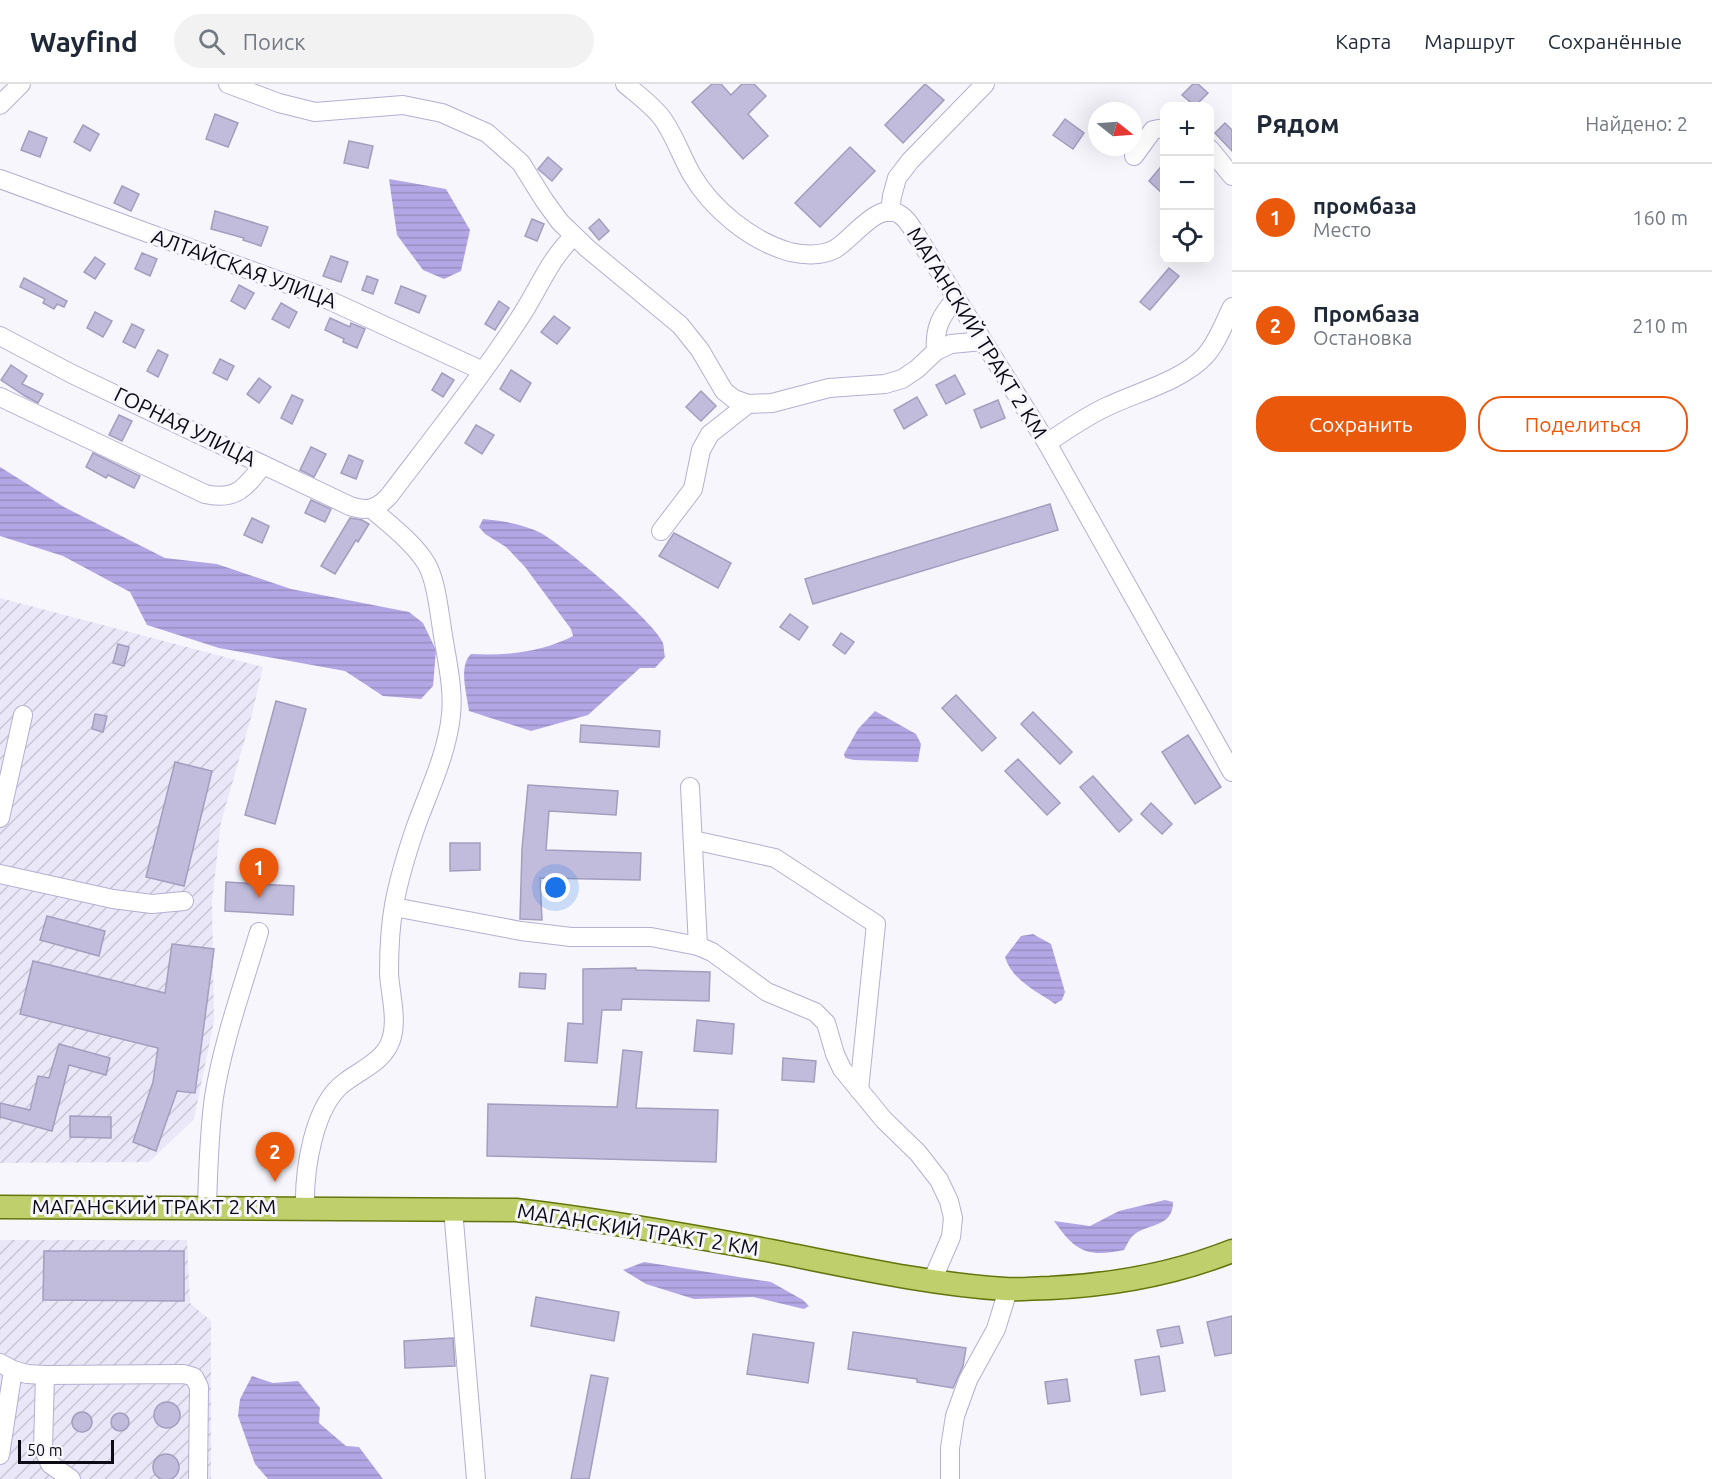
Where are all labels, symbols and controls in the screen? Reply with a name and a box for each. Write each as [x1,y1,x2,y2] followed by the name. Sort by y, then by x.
[174,14,594,68] search box
[195,25,228,58] icon: search
[30,26,138,57] text: Wayfind
[243,29,305,54] text: Поиск
[1335,29,1391,53] text: Карта
[1424,29,1515,53] text: Маршрут
[1548,29,1682,53] text: Сохранённые
[1088,102,1142,156] north arrow
[1160,102,1214,264] map controls
[1160,102,1214,156] button: +
[1256,109,1340,138] text: Рядом
[1585,112,1688,135] text: Найдено: 2
[1160,156,1214,210] button: −
[1313,193,1417,218] text: промбаза
[1270,206,1281,229] text: 1
[1632,206,1688,229] text: 160 m
[1160,210,1214,264] button: locate
[1313,218,1372,241] text: Место
[903,222,1053,442] street label: МАГАНСКИЙ ТРАКТ 2 КМ
[149,223,340,313] street label: АЛТАЙСКАЯ УЛИЦА
[1313,301,1420,326] text: Промбаза
[1270,314,1281,337] text: 2
[1632,314,1688,337] text: 210 m
[1313,326,1412,349] text: Остановка
[111,381,260,471] street label: ГОРНАЯ УЛИЦА
[1256,396,1466,452] button: Сохранить
[1478,396,1688,452] button: Поделиться
[240,848,278,898] pin: 1
[541,873,570,902] your location
[256,1132,294,1182] pin: 2
[32,1194,276,1218] street label: МАГАНСКИЙ ТРАКТ 2 КМ
[516,1198,761,1260] street label: МАГАНСКИЙ ТРАКТ 2 КМ
[18,1437,114,1464] scale bar
[27,1441,63,1459] text: 50 m

